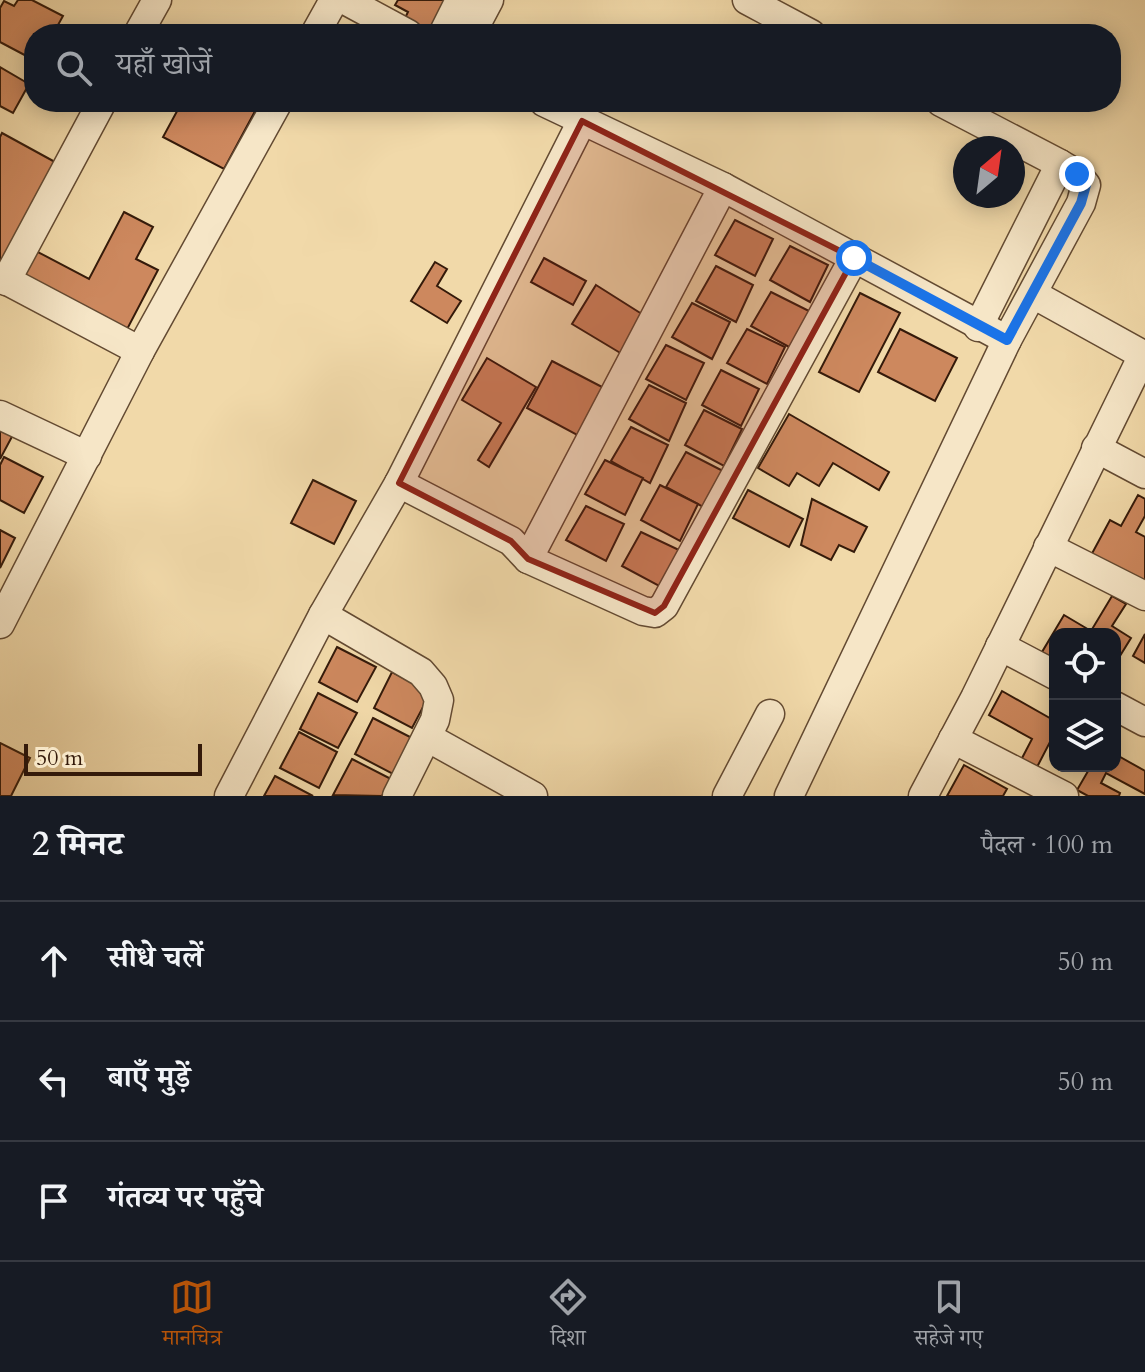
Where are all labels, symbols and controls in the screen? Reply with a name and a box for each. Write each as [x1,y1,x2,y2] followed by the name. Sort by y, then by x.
[24,24,1121,112] search box
[116,44,212,85] text: यहाँ खोजें
[52,46,96,90] icon: search
[953,136,1025,208] north arrow
[1059,156,1095,192] route end
[836,240,872,276] route start
[1049,628,1121,772] map controls
[1049,628,1121,700] button: locate
[1049,700,1121,772] button: layers
[24,740,202,776] scale bar
[36,743,83,773] text: 50 m
[32,821,123,867] text: 2 मिनट
[981,827,1113,862] text: पैदल · 100 m
[108,937,203,978] text: सीधे चलें
[32,939,76,983] icon: ahead
[1057,944,1113,979] text: 50 m
[108,1057,190,1098] text: बाएँ मुड़ें
[32,1059,76,1103] icon: left
[1057,1064,1113,1099] text: 50 m
[108,1177,263,1218] text: गंतव्य पर पहुँचे
[32,1179,76,1223] icon: arrive
[162,1275,222,1359] tab: मानचित्र
[546,1275,590,1359] tab: दिशा
[914,1275,983,1359] tab: सहेजे गए

